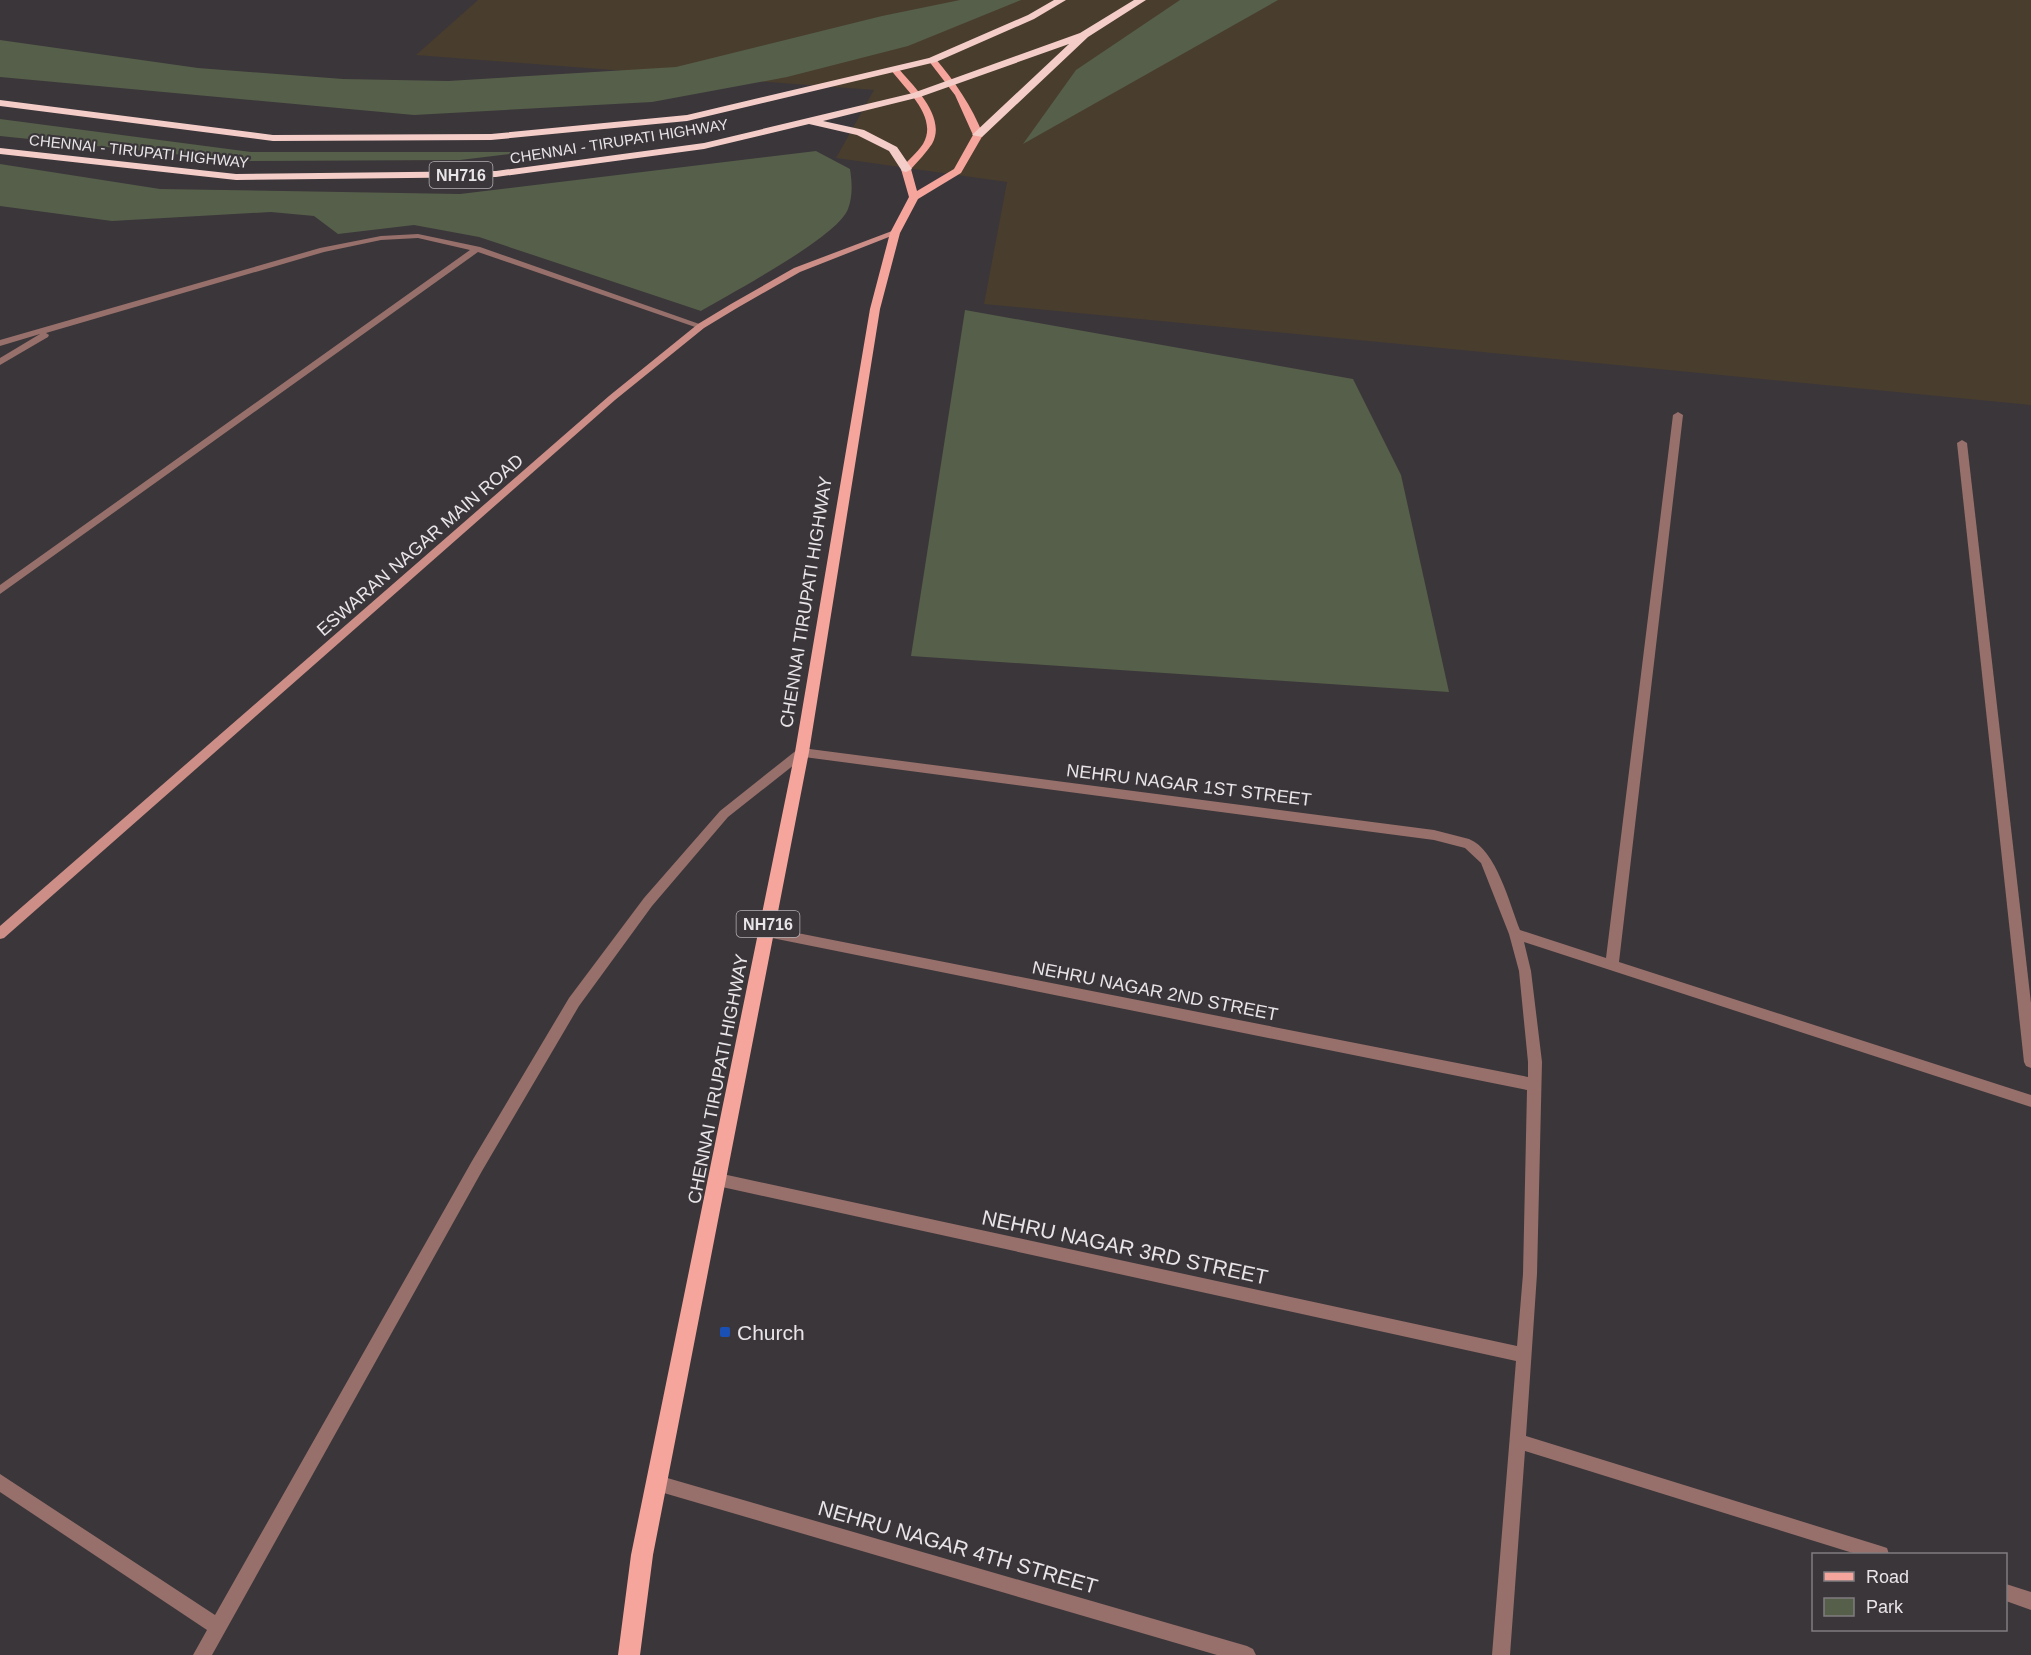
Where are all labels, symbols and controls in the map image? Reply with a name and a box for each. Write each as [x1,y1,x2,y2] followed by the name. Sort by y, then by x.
[509,115,729,167] street label: CHENNAI - TIRUPATI HIGHWAY
[28,131,250,171] street label: CHENNAI - TIRUPATI HIGHWAY
[430,162,492,188] road number: NH716
[313,450,527,640] street label: ESWARAN NAGAR MAIN ROAD
[776,475,836,729] street label: CHENNAI TIRUPATI HIGHWAY
[1065,760,1313,810] street label: NEHRU NAGAR 1ST STREET
[736,911,800,937] road number: NH716
[684,952,752,1206] street label: CHENNAI TIRUPATI HIGHWAY
[1030,957,1280,1025] street label: NEHRU NAGAR 2ND STREET
[980,1205,1270,1289] street label: NEHRU NAGAR 3RD STREET
[737,1321,805,1344] place label: Church
[718,1325,732,1339] marker: Church
[816,1496,1100,1598] street label: NEHRU NAGAR 4TH STREET
[1812,1553,2007,1631] legend
[1866,1567,1909,1587] text: Road
[1866,1597,1904,1617] text: Park

